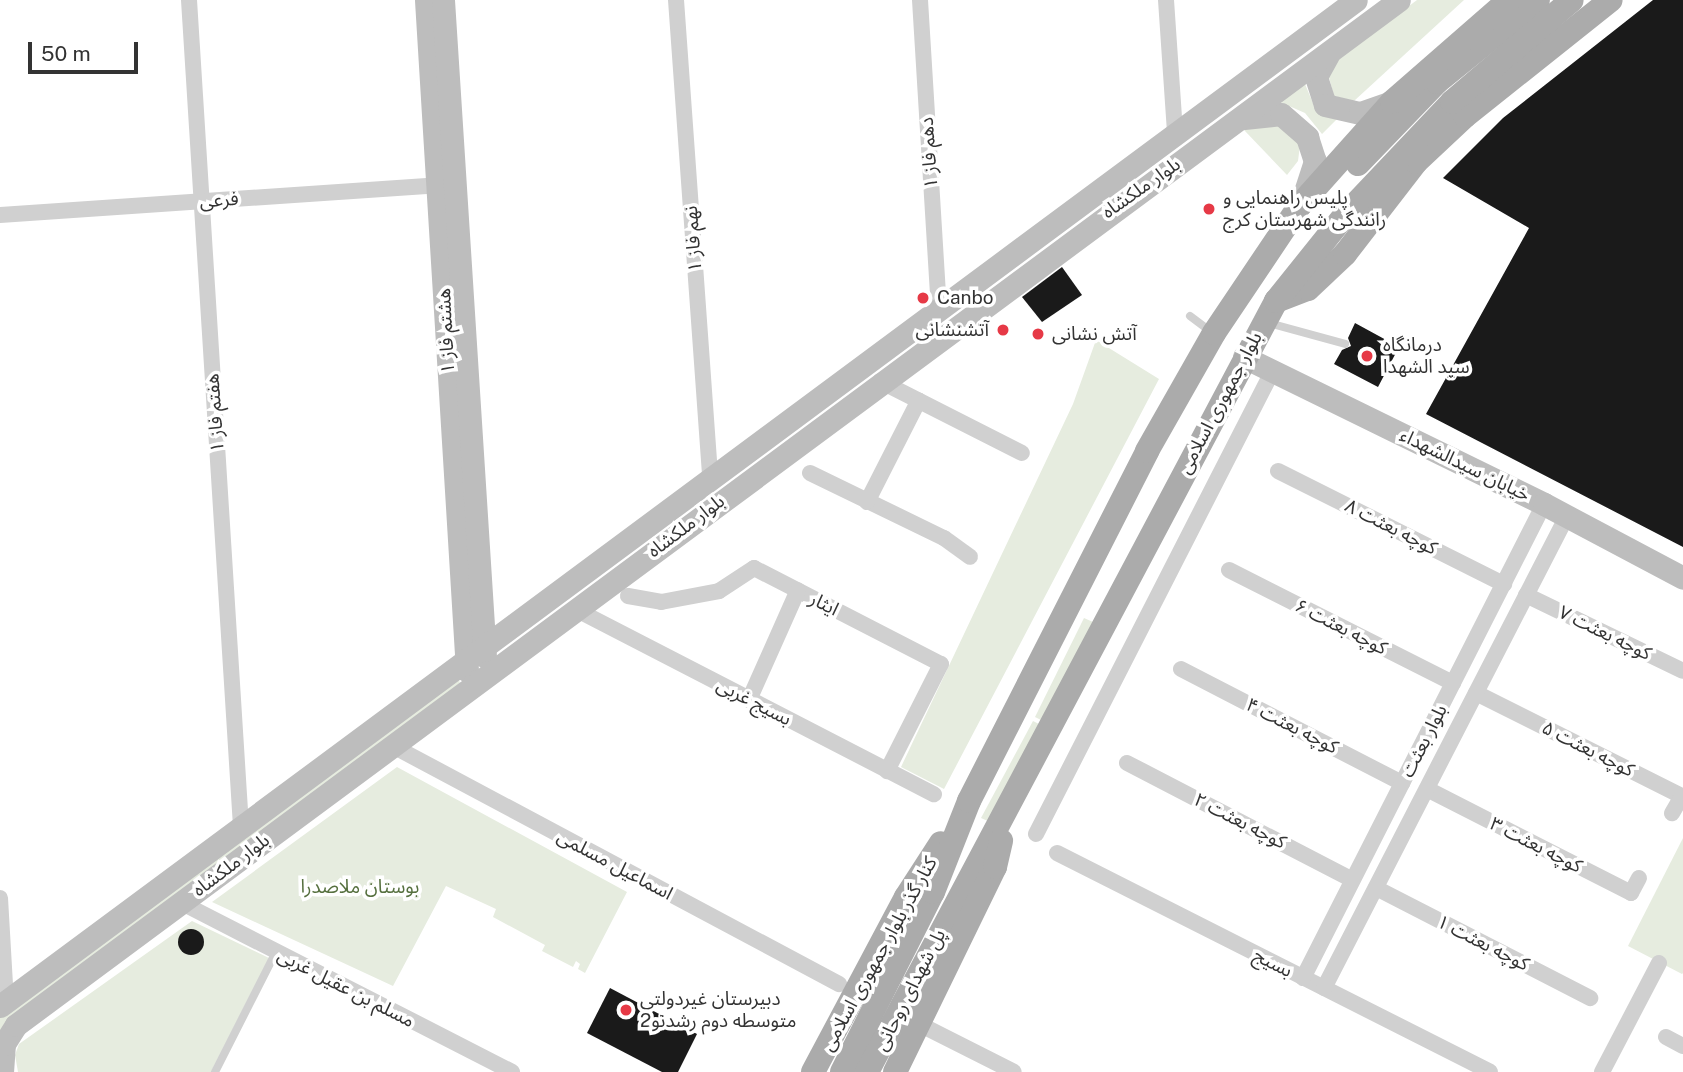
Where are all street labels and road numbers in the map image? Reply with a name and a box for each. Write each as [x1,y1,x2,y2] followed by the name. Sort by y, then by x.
[915,116,943,190] street label: دهم فاز ۱
[1097,153,1185,223] street label: بلوار ملکشاه
[199,187,239,213] street label: فرعی
[679,205,707,273] street label: نهم فاز ۱
[432,288,460,374] street label: هشتم فاز ۱
[1173,328,1267,478] street label: بلوار جمهوری اسلامی
[201,373,229,453] street label: هفتم فاز ۱
[1396,424,1534,506] street label: خیابان سیدالشهداء
[643,490,729,562] street label: بلوار ملکشاه
[1341,494,1441,560] street label: کوچه بعثت ۸
[806,587,842,621] street label: ایثار
[1291,594,1391,660] street label: کوچه بعثت ۶
[1555,601,1655,665] street label: کوچه بعثت ۷
[713,673,795,731] street label: بسیج غربی
[1242,693,1342,759] street label: کوچه بعثت ۴
[1396,701,1452,781] street label: بلوار بعثت
[1538,716,1638,782] street label: کوچه بعثت ۵
[1190,788,1290,854] street label: کوچه بعثت ۲
[1486,812,1586,878] street label: کوچه بعثت ۳
[553,825,677,905] street label: اسماعیل مسلمی
[188,829,274,901] street label: بلوار ملکشاه
[816,853,942,1055] street label: کنار گذر بلوار جمهوری اسلامی
[1433,910,1533,976] street label: کوچه بعثت ۱
[870,925,950,1055] street label: پل شهدای روحانی
[274,944,418,1032] street label: مسلم بن عقیل غربی
[1250,944,1296,982] street label: بسیج

